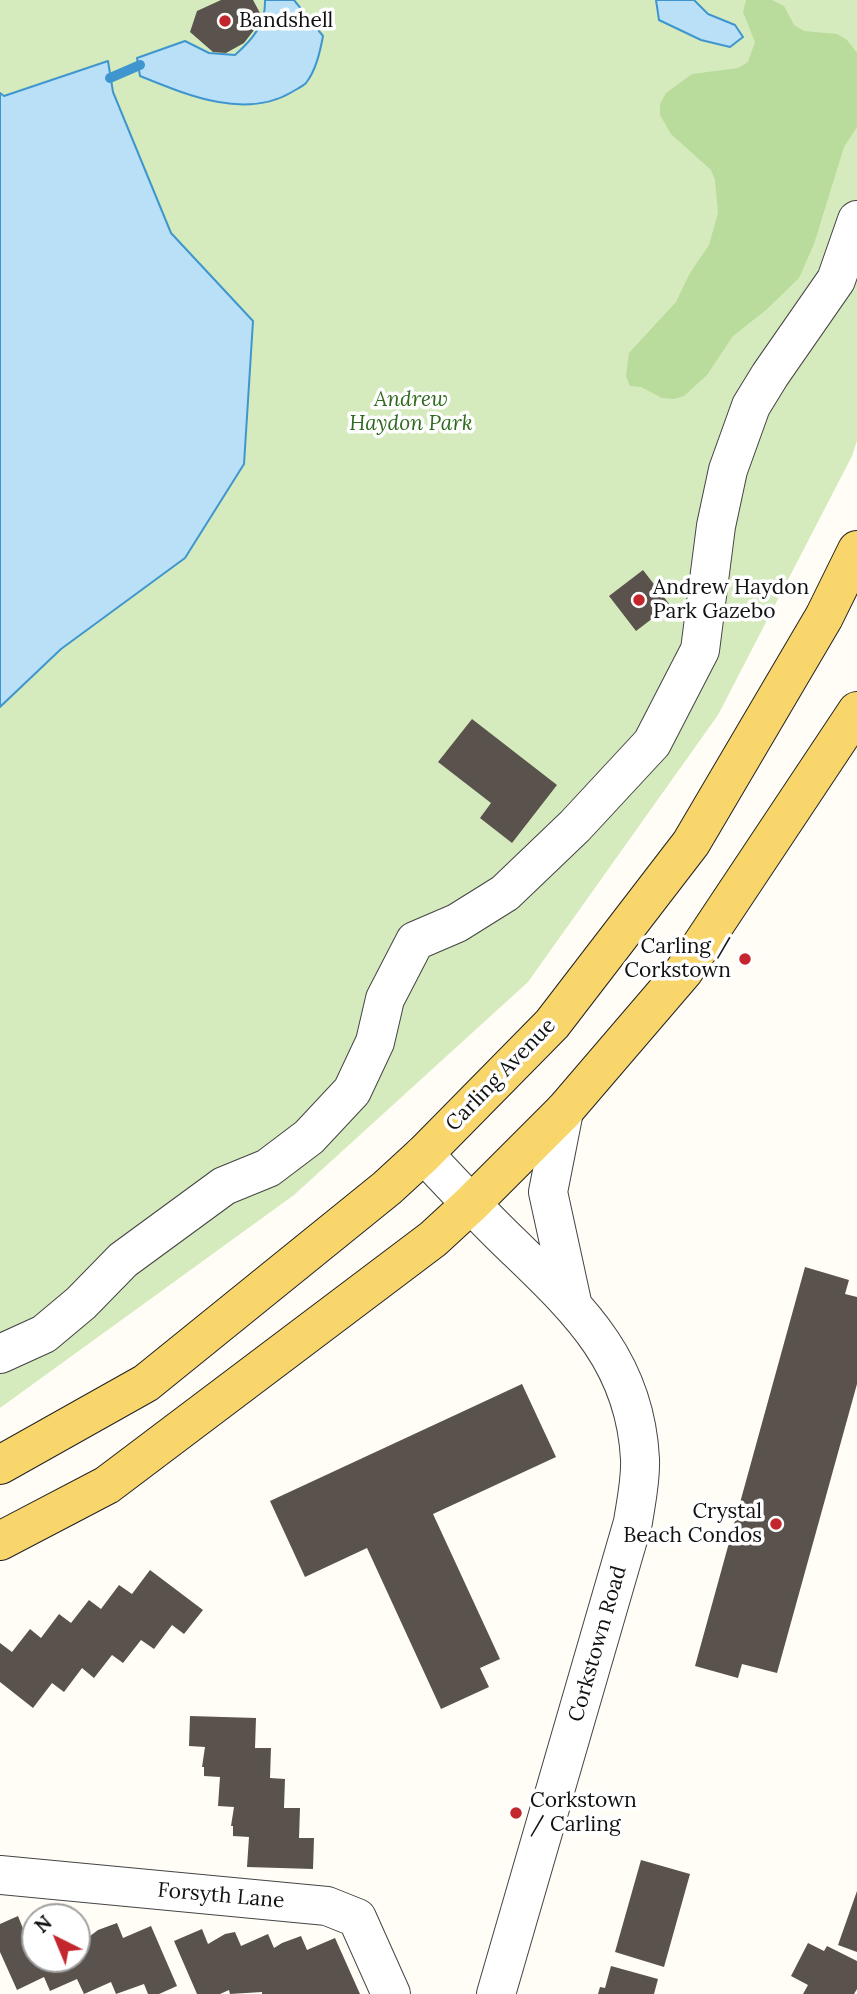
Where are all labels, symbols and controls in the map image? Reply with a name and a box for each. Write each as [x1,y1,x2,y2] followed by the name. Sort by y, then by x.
[239,8,333,34] place label: Bandshell
[217,13,233,29] marker: Bandshell
[349,387,473,437] park label: Andrew Haydon Park
[653,575,809,625] place label: Andrew Haydon Park Gazebo
[631,592,647,608] marker: Andrew Haydon Park Gazebo
[624,934,731,984] place label: Carling / Corkstown
[737,951,753,967] marker: Carling / Corkstown
[441,1013,561,1137] street label: Carling Avenue
[623,1499,762,1549] place label: Crystal Beach Condos
[768,1516,784,1532] marker: Crystal Beach Condos
[564,1563,632,1725] street label: Corkstown Road
[530,1788,637,1838] place label: Corkstown / Carling
[508,1805,524,1821] marker: Corkstown / Carling
[157,1878,285,1914] street label: Forsyth Lane
[21,1903,91,1973] north arrow
[29,1910,57,1938] text: N

